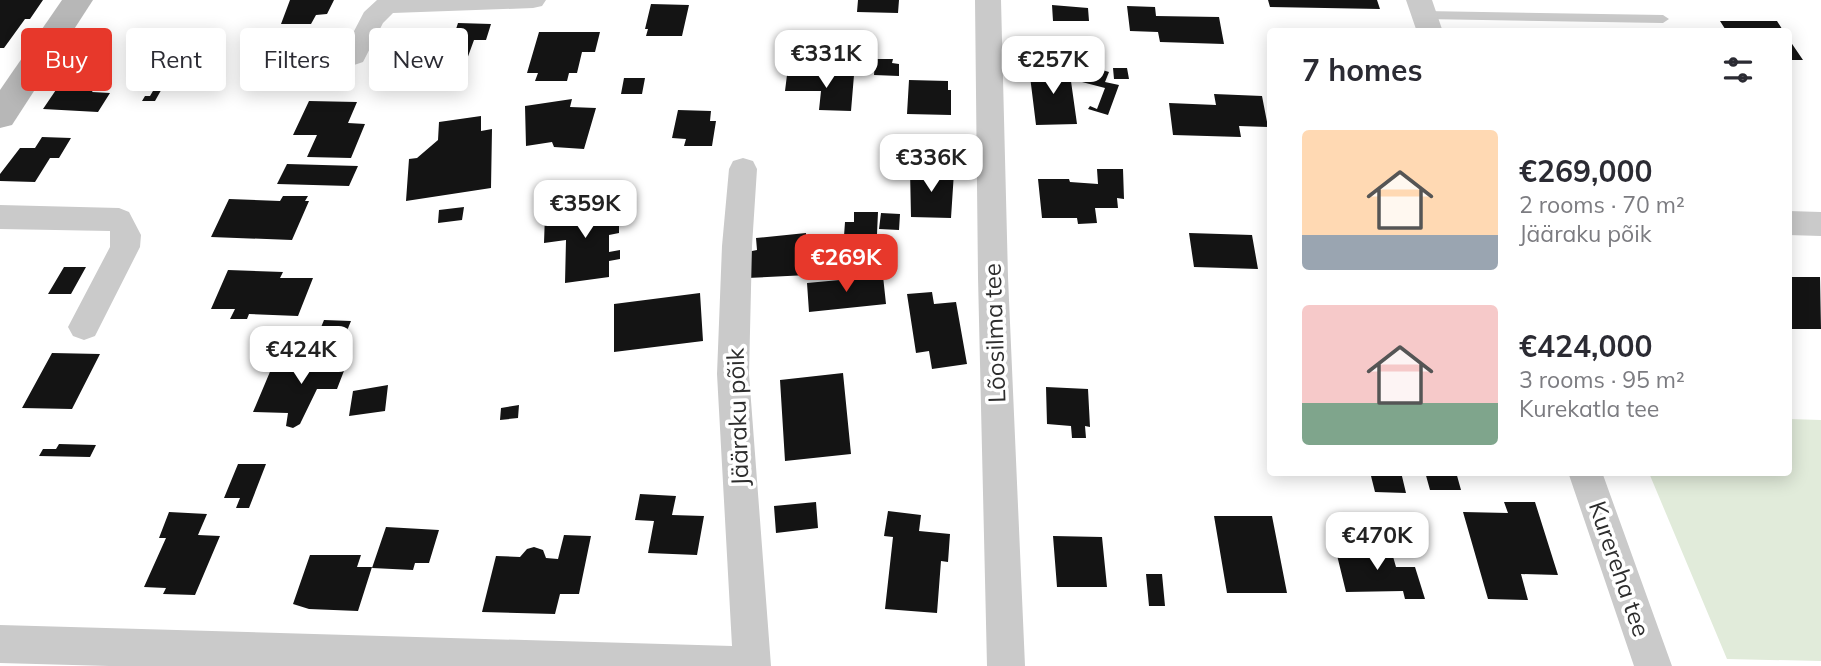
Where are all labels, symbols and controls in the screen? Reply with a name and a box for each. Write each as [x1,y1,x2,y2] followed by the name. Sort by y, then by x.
[21,28,112,91] chip: Buy
[126,28,226,91] chip: Rent
[240,28,355,91] chip: Filters
[369,28,468,91] chip: New
[777,31,875,90] pin: €331K
[1004,36,1102,96] pin: €257K
[791,38,861,67] text: €331K
[1018,44,1088,73] text: €257K
[1302,51,1423,89] text: 7 homes
[1719,51,1757,89] icon: filters
[882,134,980,194] pin: €336K
[896,142,966,171] text: €336K
[1519,152,1652,190] text: €269,000
[1358,158,1442,242] icon: home
[536,180,634,240] pin: €359K
[550,188,620,217] text: €359K
[1519,190,1685,219] text: 2 rooms · 70 m²
[1519,219,1652,248] text: Jääraku põik
[797,234,895,294] pin: €269K
[811,242,881,271] text: €269K
[977,263,1011,403] street label: Lõosilma tee
[252,326,350,386] pin: €424K
[1519,327,1652,365] text: €424,000
[1358,333,1442,417] icon: home
[266,334,336,363] text: €424K
[720,347,754,487] street label: Jääraku põik
[1519,365,1685,394] text: 3 rooms · 95 m²
[1519,394,1659,423] text: Kurekatla tee
[1583,497,1657,640] street label: Kurereha tee
[1328,512,1426,572] pin: €470K
[1342,520,1412,549] text: €470K

